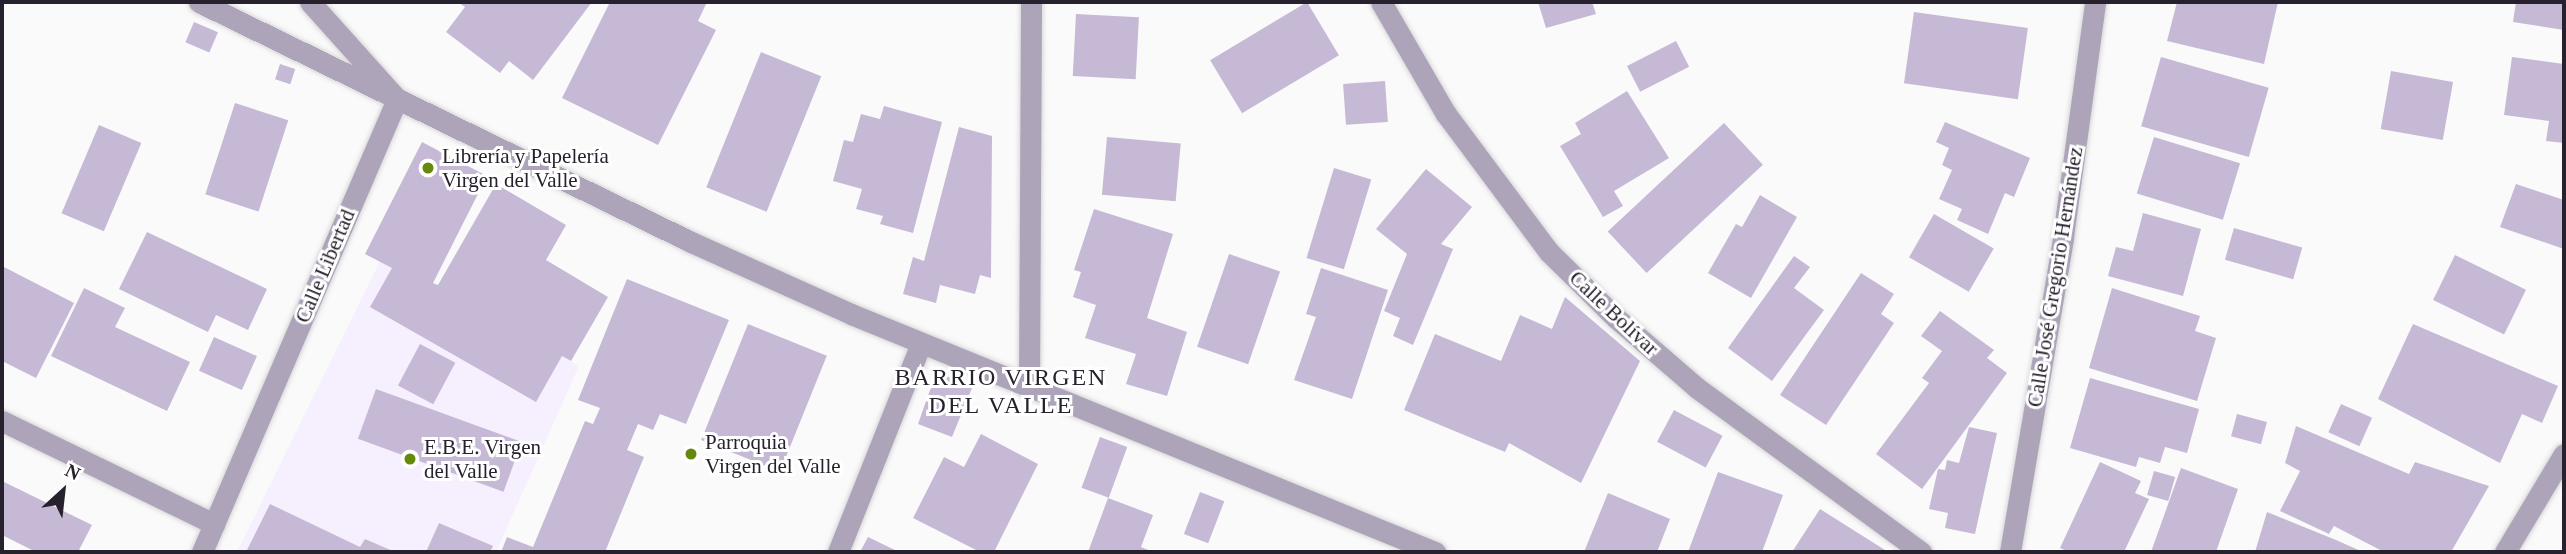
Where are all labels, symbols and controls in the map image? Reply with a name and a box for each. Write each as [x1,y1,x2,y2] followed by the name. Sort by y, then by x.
[442,143,609,193] place label: Librería y Papelería Virgen del Valle
[2022,145,2088,409] street label: Calle José Gregorio Hernández
[420,160,436,176] marker: Librería y Papelería Virgen del Valle
[290,206,360,326] street label: Calle Libertad
[1564,265,1664,361] street label: Calle Bolívar
[896,364,1106,420] district label: BARRIO VIRGEN DEL VALLE
[705,429,841,479] place label: Parroquia Virgen del Valle
[424,434,541,484] place label: E.B.E. Virgen del Valle
[683,446,699,462] marker: Parroquia Virgen del Valle
[402,451,418,467] marker: E.B.E. Virgen del Valle
[28,456,98,526] north arrow
[62,459,84,484] text: N

